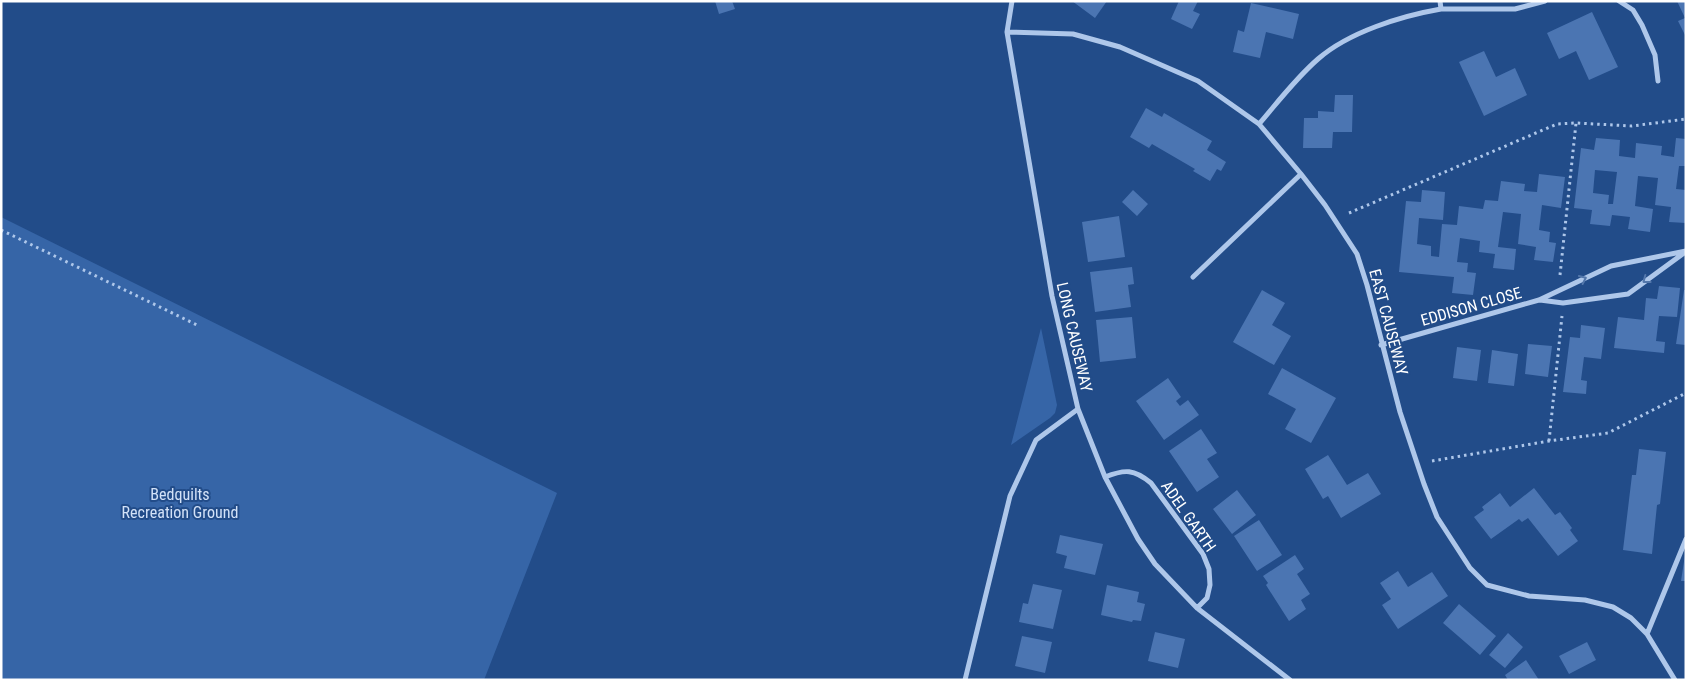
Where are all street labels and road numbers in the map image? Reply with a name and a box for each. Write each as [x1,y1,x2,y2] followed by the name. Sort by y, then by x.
[1365,267,1412,378] street label: EAST CAUSEWAY
[1053,280,1096,394] street label: LONG CAUSEWAY
[1419,283,1524,330] street label: EDDISON CLOSE
[1157,477,1220,555] street label: ADEL GARTH

